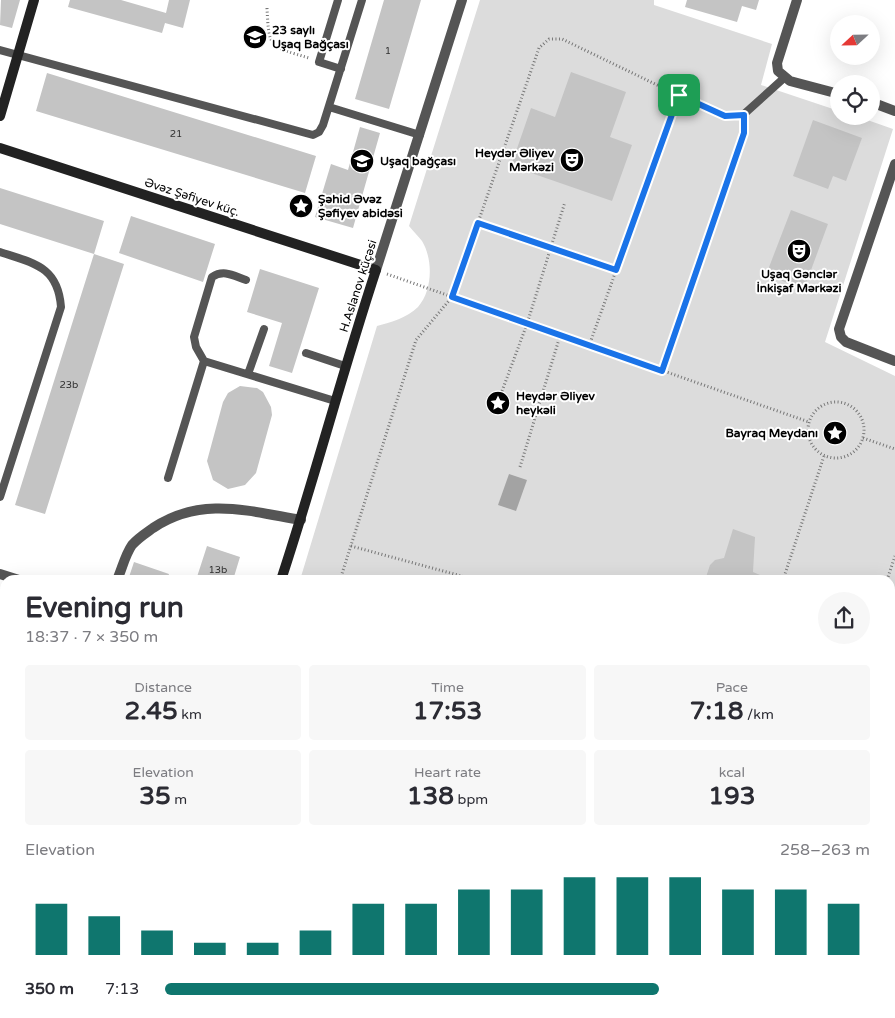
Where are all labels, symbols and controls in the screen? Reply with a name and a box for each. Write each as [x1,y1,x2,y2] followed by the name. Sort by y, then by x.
[830,15,880,65] north arrow
[830,15,880,125] map controls
[272,23,349,52] place label: 23 saylı Uşaq Bağçası
[242,24,268,50] school or university icon: 23 saylı Uşaq Bağçası
[385,45,391,57] house number: 1
[658,74,700,116] pin
[830,75,880,125] button: locate
[665,81,693,109] icon: arrive
[170,128,182,140] house number: 21
[475,146,555,174] place label: Heydər Əliyev Mərkəzi
[559,147,585,173] theatre icon: Heydər Əliyev Mərkəzi
[349,148,375,174] school or university icon: Uşaq bağçası
[380,154,456,169] place label: Uşaq bağçası
[143,175,241,219] street label: Əvəz Şəfiyev küç.
[318,192,403,221] place label: Şəhid Əvəz Şəfiyev abidəsi
[288,193,314,219] place icon: Şəhid Əvəz Şəfiyev abidəsi
[336,238,380,334] street label: H.Aslanov küçəsi
[786,238,812,264] theatre icon: Uşaq Gənclər İnkişaf Mərkəzi
[756,267,842,296] place label: Uşaq Gənclər İnkişaf Mərkəzi
[60,379,78,391] house number: 23b
[516,389,596,418] place label: Heydər Əliyev heykəli
[485,390,511,416] place icon: Heydər Əliyev heykəli
[822,420,848,446] place icon: Bayraq Meydanı
[725,426,818,441] place label: Bayraq Meydanı
[209,564,227,576] house number: 13b
[25,591,184,625] text: Evening run
[818,592,870,644] button: share
[25,627,158,647] text: 18:37 · 7 × 350 m
[134,679,192,696] text: Distance
[431,679,464,696] text: Time
[716,679,748,696] text: Pace
[125,696,178,726] text: 2.45
[413,696,482,726] text: 17:53
[690,696,743,726] text: 7:18
[178,706,202,723] text: km
[743,706,774,723] text: /km
[133,764,194,781] text: Elevation
[414,764,481,781] text: Heart rate
[719,764,745,781] text: kcal
[139,781,171,811] text: 35
[407,781,454,811] text: 138
[708,781,755,811] text: 193
[171,791,187,808] text: m
[454,791,488,808] text: bpm
[25,840,95,860] text: Elevation
[780,840,870,860] text: 258–263 m
[25,979,74,999] text: 350 m
[105,979,139,999] text: 7:13

